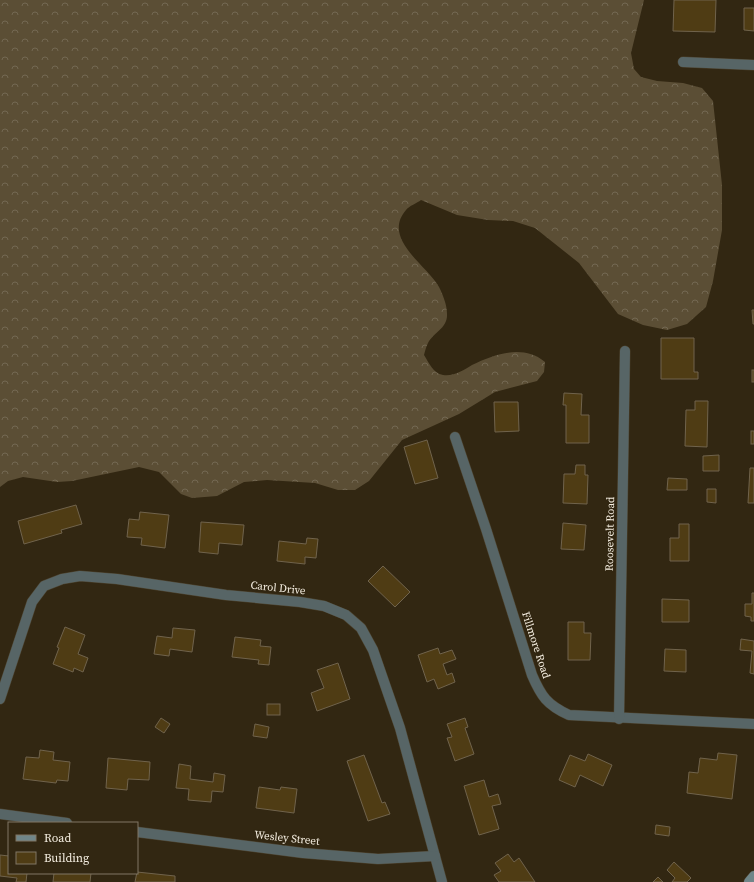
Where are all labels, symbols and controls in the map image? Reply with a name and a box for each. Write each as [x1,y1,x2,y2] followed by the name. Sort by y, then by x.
[602,496,618,571] street label: Roosevelt Road
[250,578,307,598] street label: Carol Drive
[518,610,554,681] street label: Fillmore Road
[8,822,138,874] legend
[254,827,321,849] street label: Wesley Street
[44,830,71,846] text: Road
[44,850,89,866] text: Building

